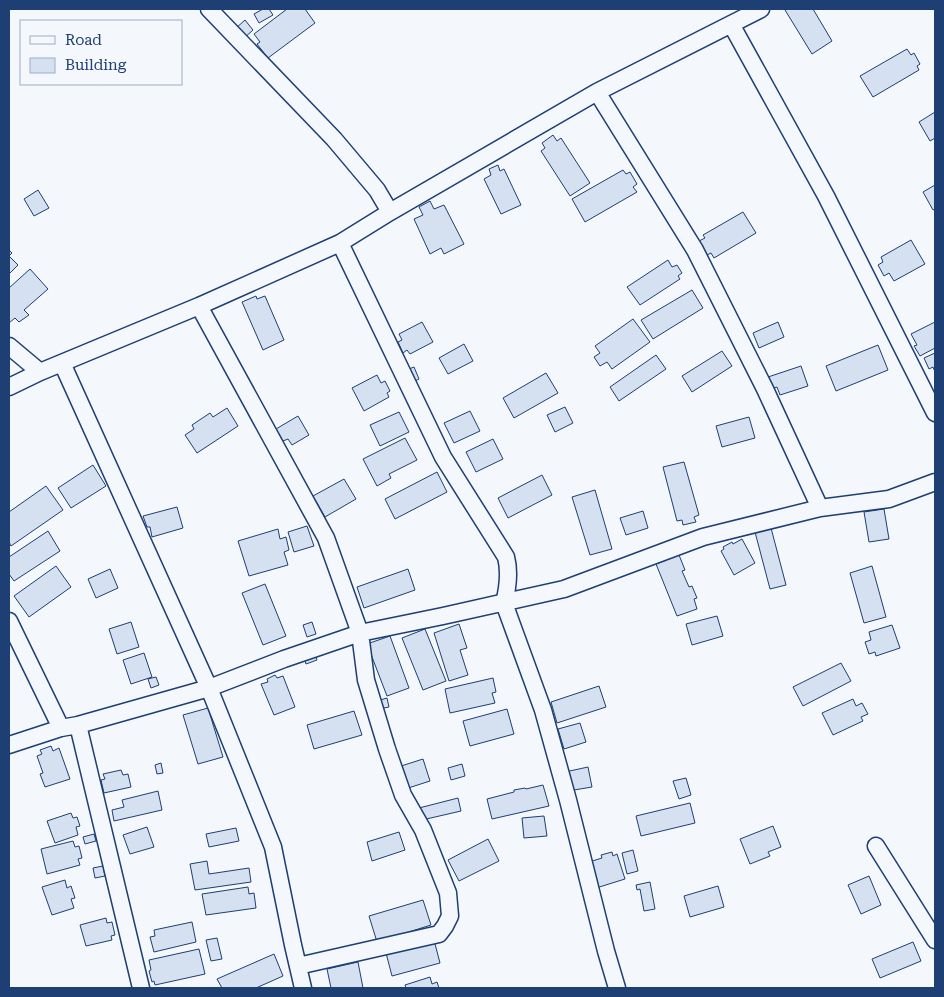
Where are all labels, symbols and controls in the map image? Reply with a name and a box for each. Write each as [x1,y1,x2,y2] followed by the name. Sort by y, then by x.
[20,20,182,85] legend
[65,31,102,49] text: Road
[65,56,127,74] text: Building

